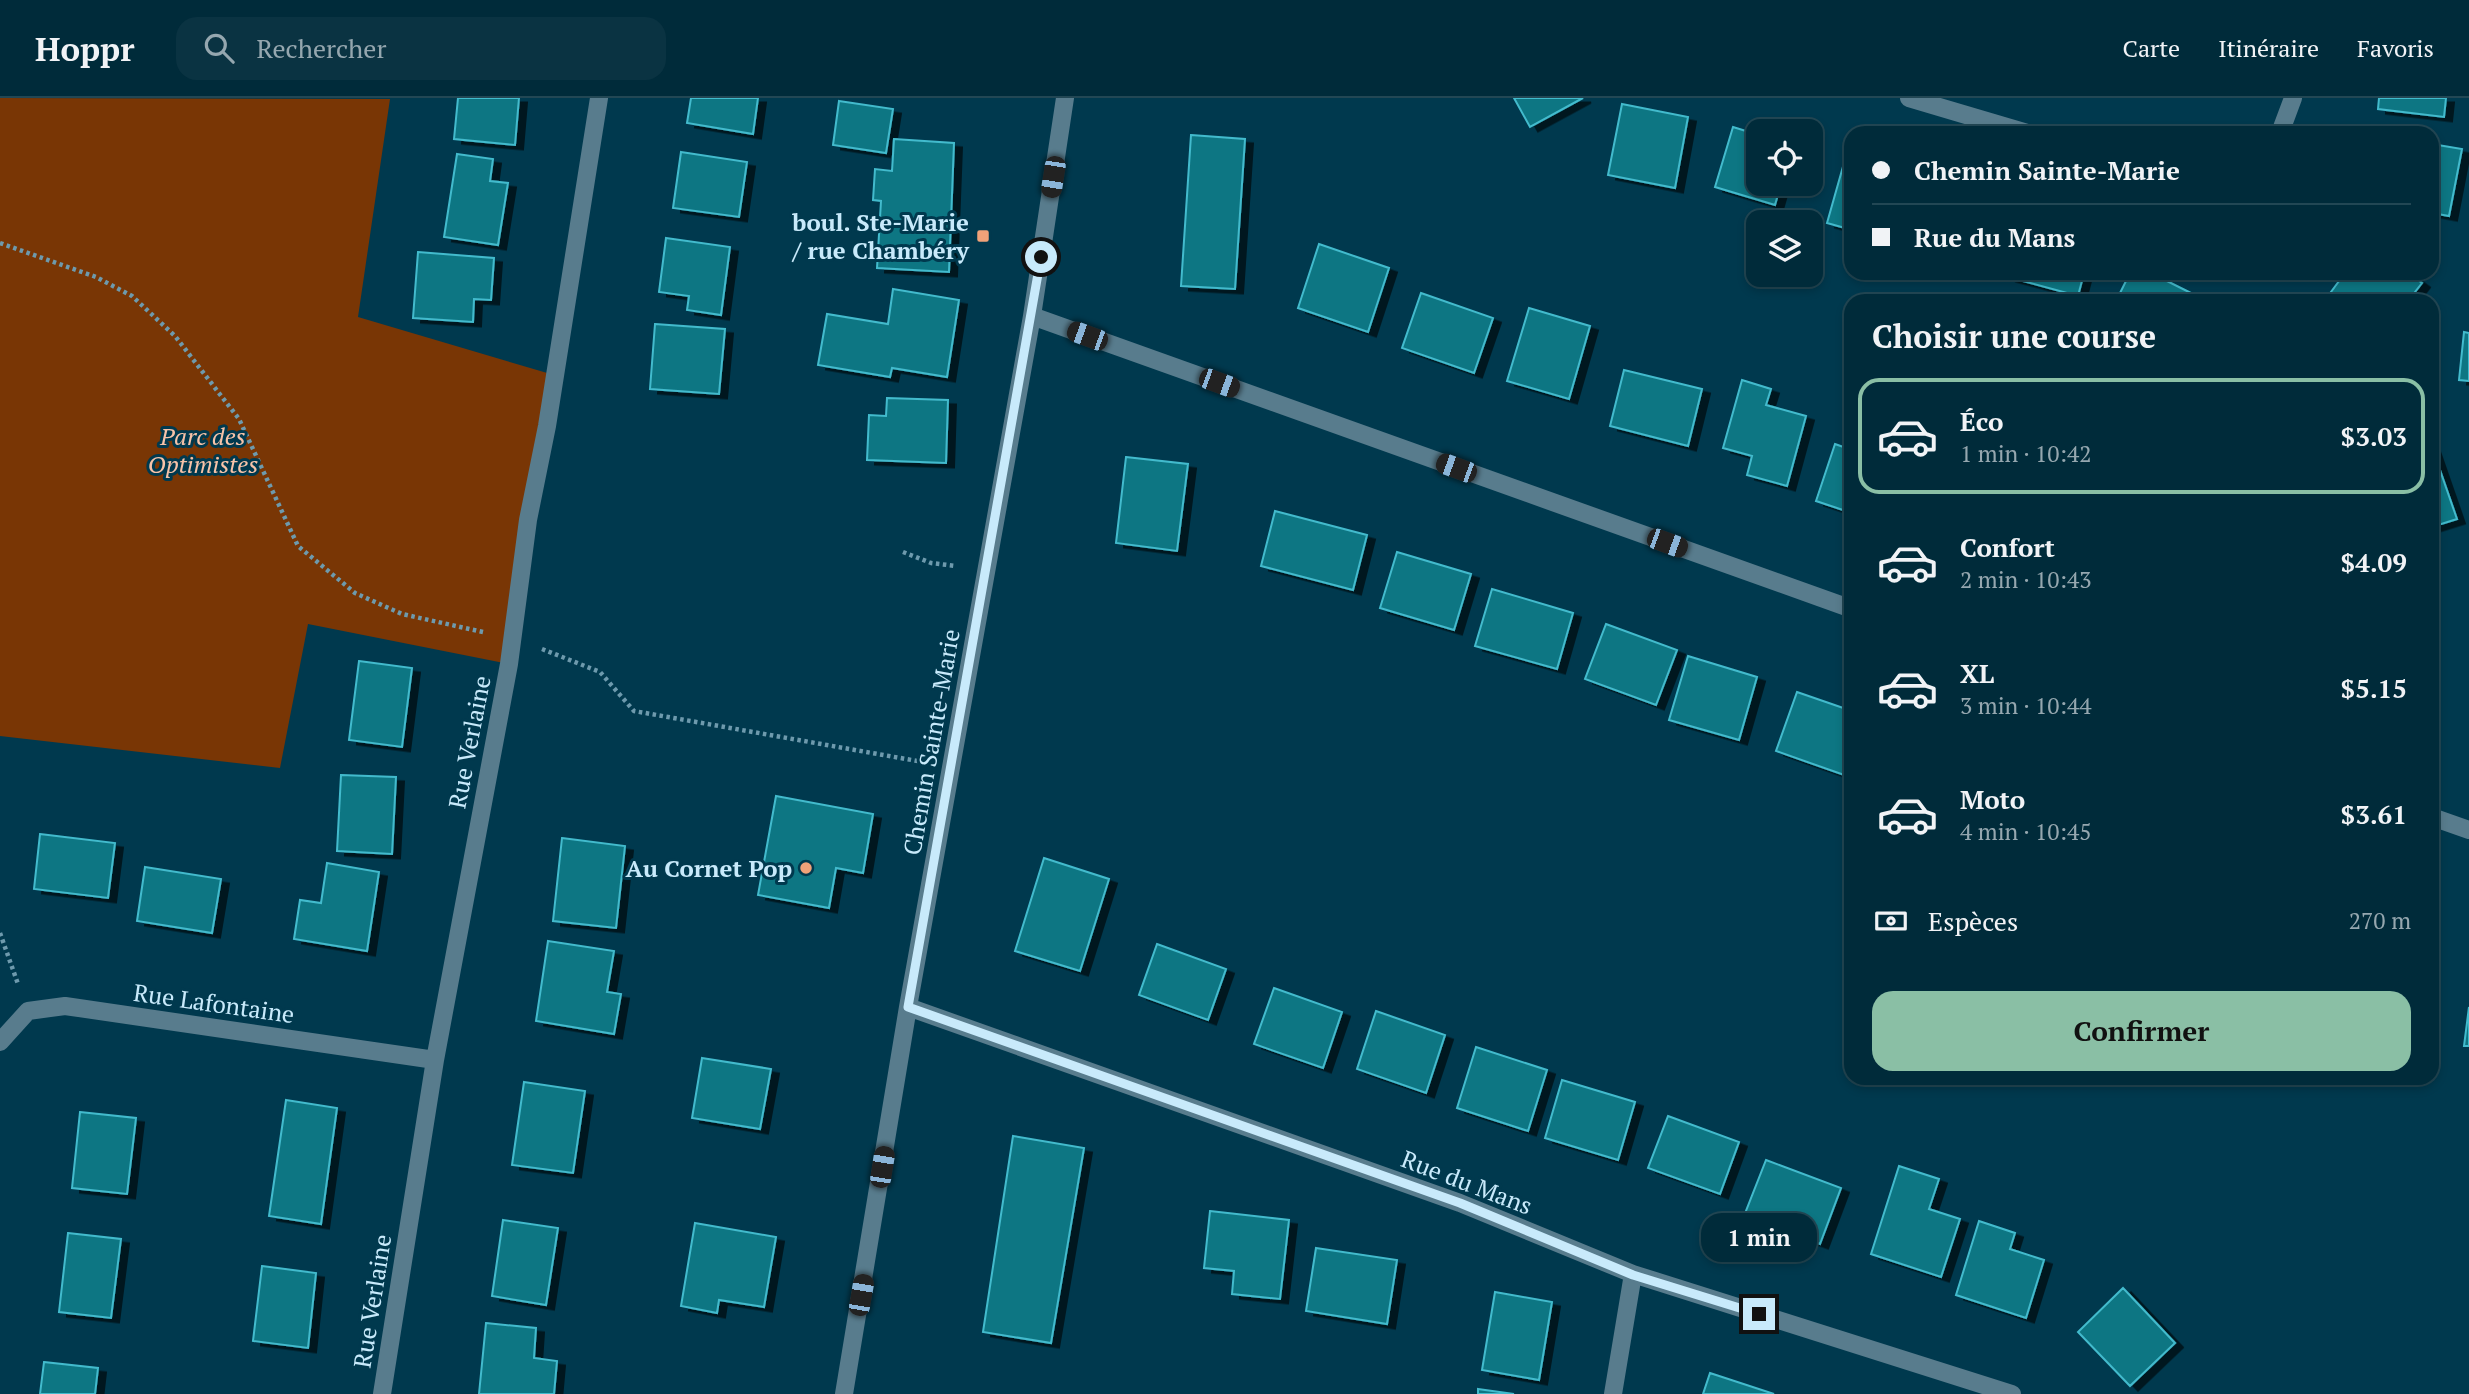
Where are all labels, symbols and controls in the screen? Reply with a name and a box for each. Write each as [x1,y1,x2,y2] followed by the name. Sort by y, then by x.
[176,17,666,80] search box
[35,27,134,70] text: Hoppr
[200,29,238,67] icon: search
[256,31,386,65] text: Rechercher
[2122,32,2180,64] text: Carte
[2218,32,2319,64] text: Itinéraire
[2357,32,2434,64] text: Favoris
[1746,119,1823,287] map controls
[1746,119,1823,196] button: locate
[1914,153,2180,187] text: Chemin Sainte-Marie
[1040,155,1067,199] car
[791,206,970,266] place label: boul. Ste-Marie / rue Chambéry
[1746,210,1823,287] button: layers
[1914,220,2075,254] text: Rue du Mans
[975,228,991,244] marker: boul. Ste-Marie / rue Chambéry
[1025,241,1057,273] route start
[1872,315,2156,357] text: Choisir une course
[1064,319,1111,353] car
[1196,366,1243,400] car
[1960,404,2003,438] text: Éco
[1876,405,1939,468] icon: car
[2341,419,2407,453] text: $3.03
[148,420,258,480] park label: Parc des Optimistes
[1960,438,2092,469] text: 1 min · 10:42
[1433,451,1480,485] car
[1644,526,1691,560] car
[1960,530,2055,564] text: Confort
[1876,531,1939,594] icon: car
[2341,545,2407,579] text: $4.09
[1960,564,2092,595] text: 2 min · 10:43
[895,627,967,857] street label: Chemin Sainte-Marie
[1960,656,1994,690] text: XL
[1876,657,1939,720] icon: car
[2341,671,2407,705] text: $5.15
[440,673,498,811] street label: Rue Verlaine
[1960,690,2092,721] text: 3 min · 10:44
[1960,782,2025,816] text: Moto
[1876,783,1939,846] icon: car
[2341,797,2407,831] text: $3.61
[1960,816,2092,847] text: 4 min · 10:45
[625,852,792,884] place label: Au Cornet Pop
[798,860,814,876] marker: Au Cornet Pop
[1872,902,1910,940] icon: cash
[1928,904,2018,938] text: Espèces
[2349,905,2411,936] text: 270 m
[131,976,297,1030] street label: Rue Lafontaine
[1872,991,2411,1071] button: Confirmer
[1397,1142,1537,1222] street label: Rue du Mans
[869,1145,896,1189] car
[1701,1212,1817,1262] callout: 1 min
[1728,1222,1790,1253] text: 1 min
[346,1232,398,1370] street label: Rue Verlaine
[848,1272,875,1318] car
[1743,1298,1775,1330] route end

